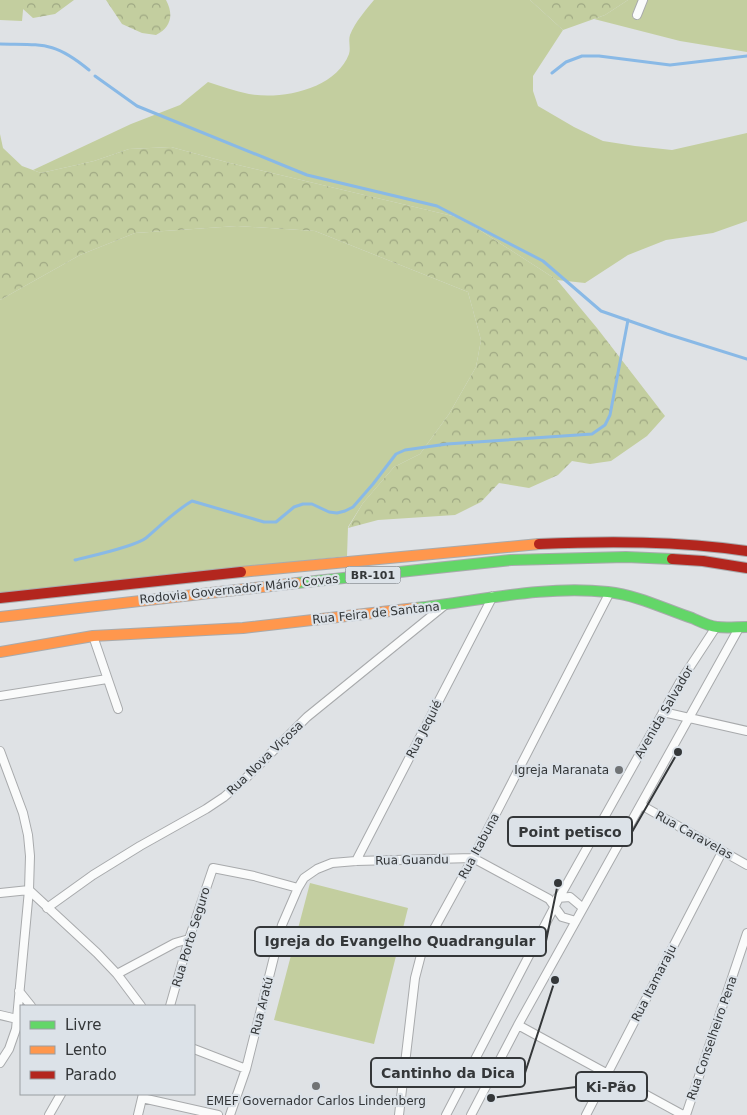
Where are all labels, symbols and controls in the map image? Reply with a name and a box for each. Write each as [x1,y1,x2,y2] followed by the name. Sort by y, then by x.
[346,566,400,584] road number: BR-101
[139,572,339,606] street label: Rodovia Governador Mário Covas
[312,599,440,627] street label: Rua Feira de Santana
[632,663,696,761] street label: Avenida Salvador
[403,698,445,760] street label: Rua Jequié
[224,718,306,798] street label: Rua Nova Viçosa
[514,763,609,777] place label: Igreja Maranata
[613,764,625,776] marker: Igreja Maranata
[653,808,735,862] street label: Rua Caravelas
[456,811,502,881] street label: Rua Itabuna
[508,817,632,846] callout: Point petisco
[518,824,622,840] text: Point petisco
[375,852,449,868] street label: Rua Guandu
[169,885,213,989] street label: Rua Porto Seguro
[255,927,546,956] callout: Igreja do Evangelho Quadrangular
[265,933,536,949] text: Igreja do Evangelho Quadrangular
[629,942,679,1024] street label: Rua Itamaraju
[684,974,740,1102] street label: Rua Conselheiro Pena
[248,975,276,1037] street label: Rua Aratú
[20,1005,195,1095] legend
[65,1016,101,1034] text: Livre
[65,1041,107,1059] text: Lento
[371,1058,525,1087] callout: Cantinho da Dica
[381,1065,515,1081] text: Cantinho da Dica
[65,1066,117,1084] text: Parado
[576,1072,647,1101] callout: Ki-Pão
[586,1079,637,1095] text: Ki-Pão
[310,1080,322,1092] marker: EMEF Governador Carlos Lindenberg
[206,1094,426,1108] place label: EMEF Governador Carlos Lindenberg

